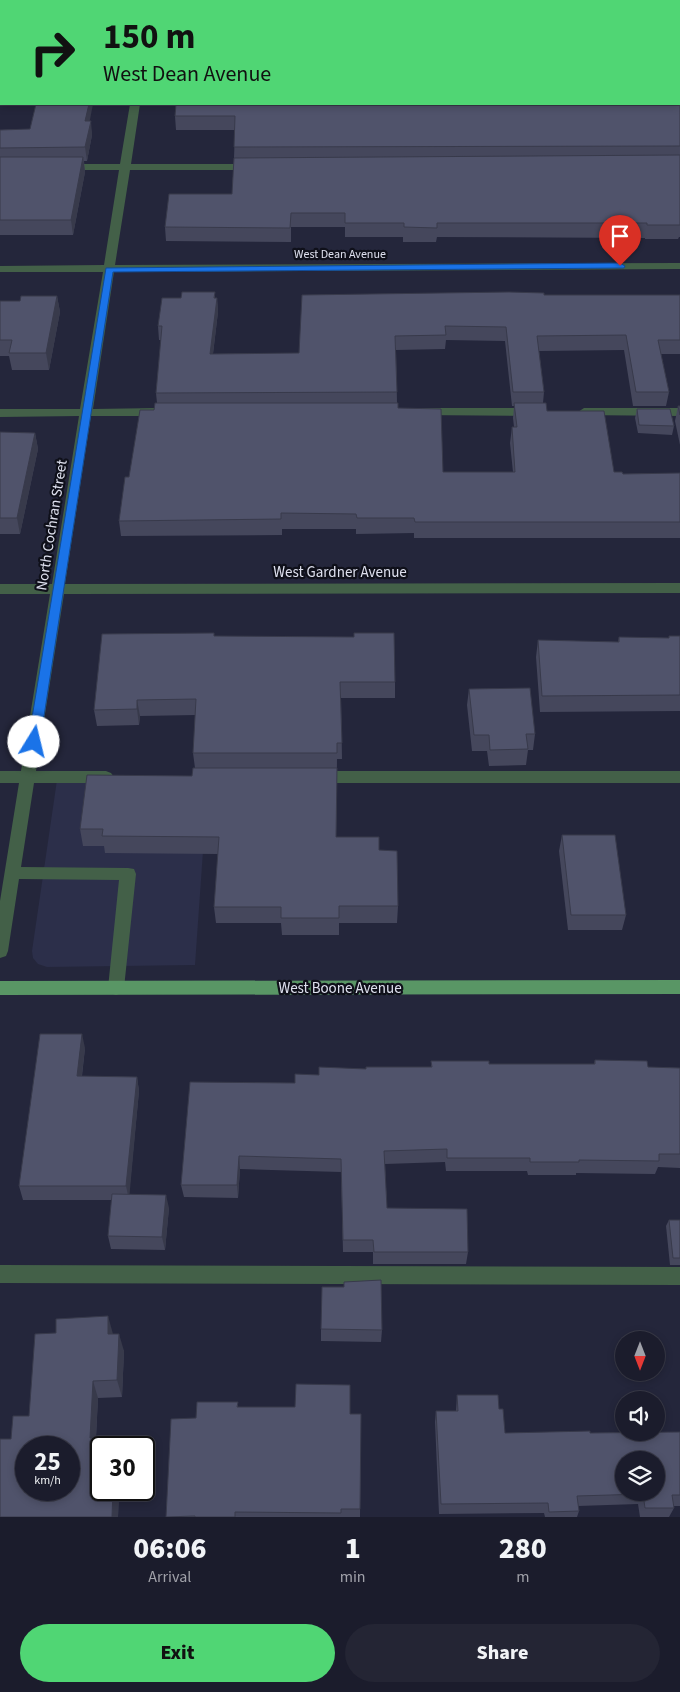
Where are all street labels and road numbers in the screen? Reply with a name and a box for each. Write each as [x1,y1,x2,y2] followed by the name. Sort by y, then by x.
[294,246,386,263] street label: West Dean Avenue
[31,458,73,592] street label: North Cochran Street
[273,562,407,583] street label: West Gardner Avenue
[278,978,402,999] street label: West Boone Avenue

